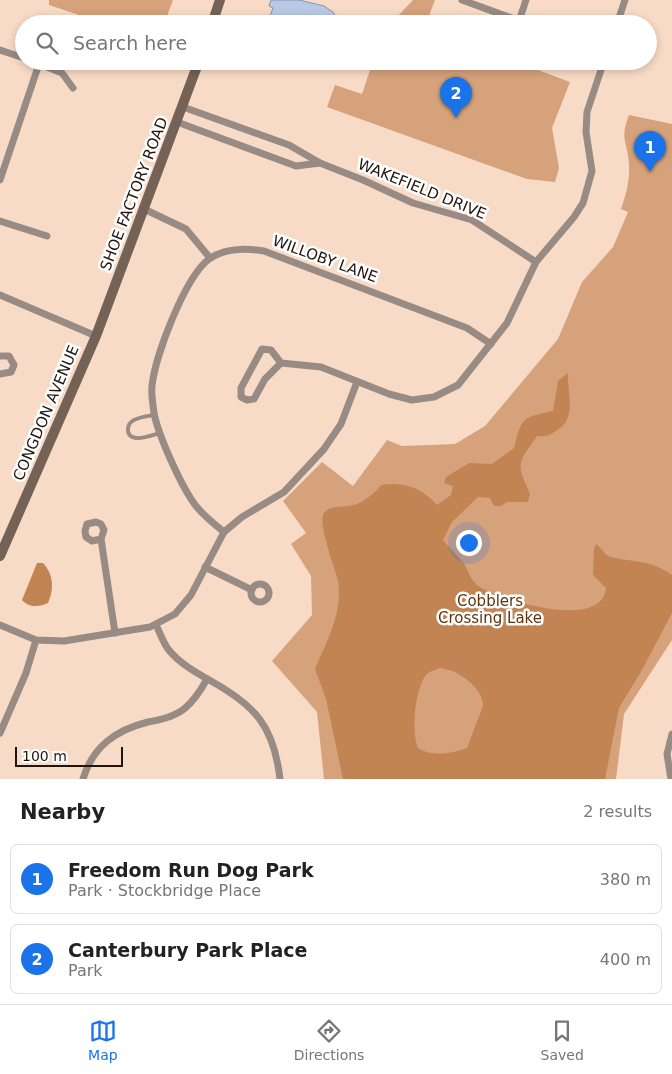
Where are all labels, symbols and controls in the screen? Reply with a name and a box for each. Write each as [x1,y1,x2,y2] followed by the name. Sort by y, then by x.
[15,15,657,70] search box
[33,29,61,57] icon: search
[73,32,187,54] text: Search here
[440,77,472,118] pin: 2
[96,115,172,273] street label: SHOE FACTORY ROAD
[634,131,666,172] pin: 1
[355,155,489,223] street label: WAKEFIELD DRIVE
[270,232,380,286] street label: WILLOBY LANE
[9,343,83,483] street label: CONGDON AVENUE
[456,530,482,556] your location
[438,592,542,627] park label: Cobblers Crossing Lake
[15,744,122,767] scale bar
[22,748,67,764] text: 100 m
[20,800,105,824] text: Nearby
[583,802,652,821] text: 2 results
[68,859,314,881] text: Freedom Run Dog Park
[31,870,43,889] text: 1
[600,870,651,889] text: 380 m
[68,881,261,900] text: Park · Stockbridge Place
[68,939,307,961] text: Canterbury Park Place
[31,950,43,969] text: 2
[600,950,651,969] text: 400 m
[68,961,103,980] text: Park
[88,1017,118,1063] tab: Map
[294,1017,364,1063] tab: Directions
[541,1017,584,1063] tab: Saved

